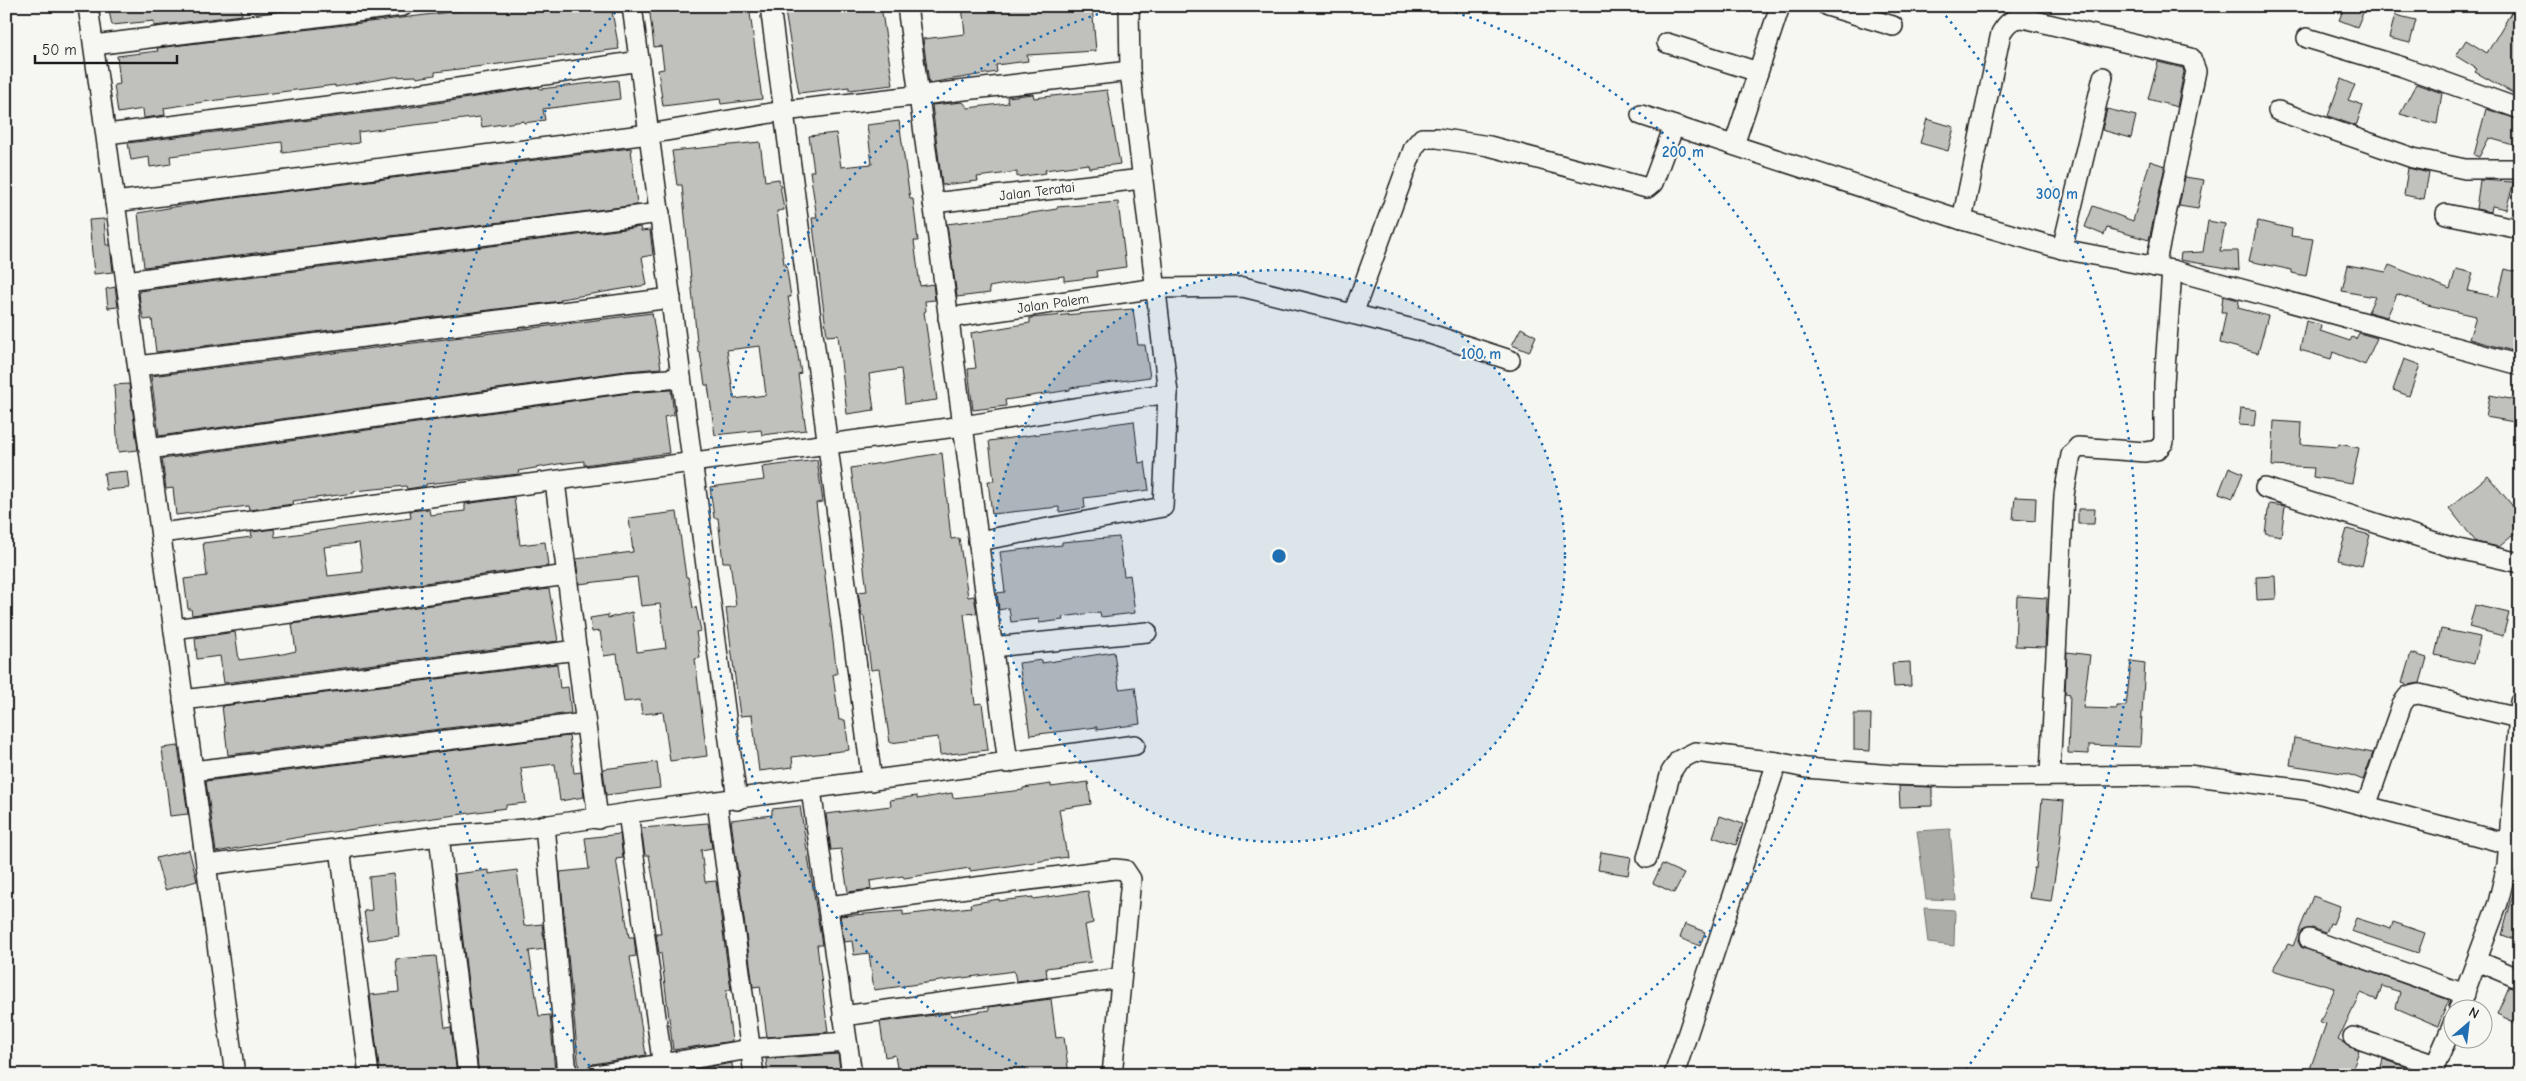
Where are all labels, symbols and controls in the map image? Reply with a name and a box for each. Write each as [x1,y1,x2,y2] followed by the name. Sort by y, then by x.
[35,32,178,64] scale bar
[42,41,77,59] text: 50 m
[1662,143,1704,161] text: 200 m
[998,178,1076,205] street label: Jalan Teratai
[2036,185,2078,203] text: 300 m
[1016,290,1090,317] street label: Jalan Palem
[1461,345,1501,363] text: 100 m
[1270,547,1288,565] centre of rings
[2444,998,2494,1048] north arrow
[2466,1003,2482,1023] text: N

